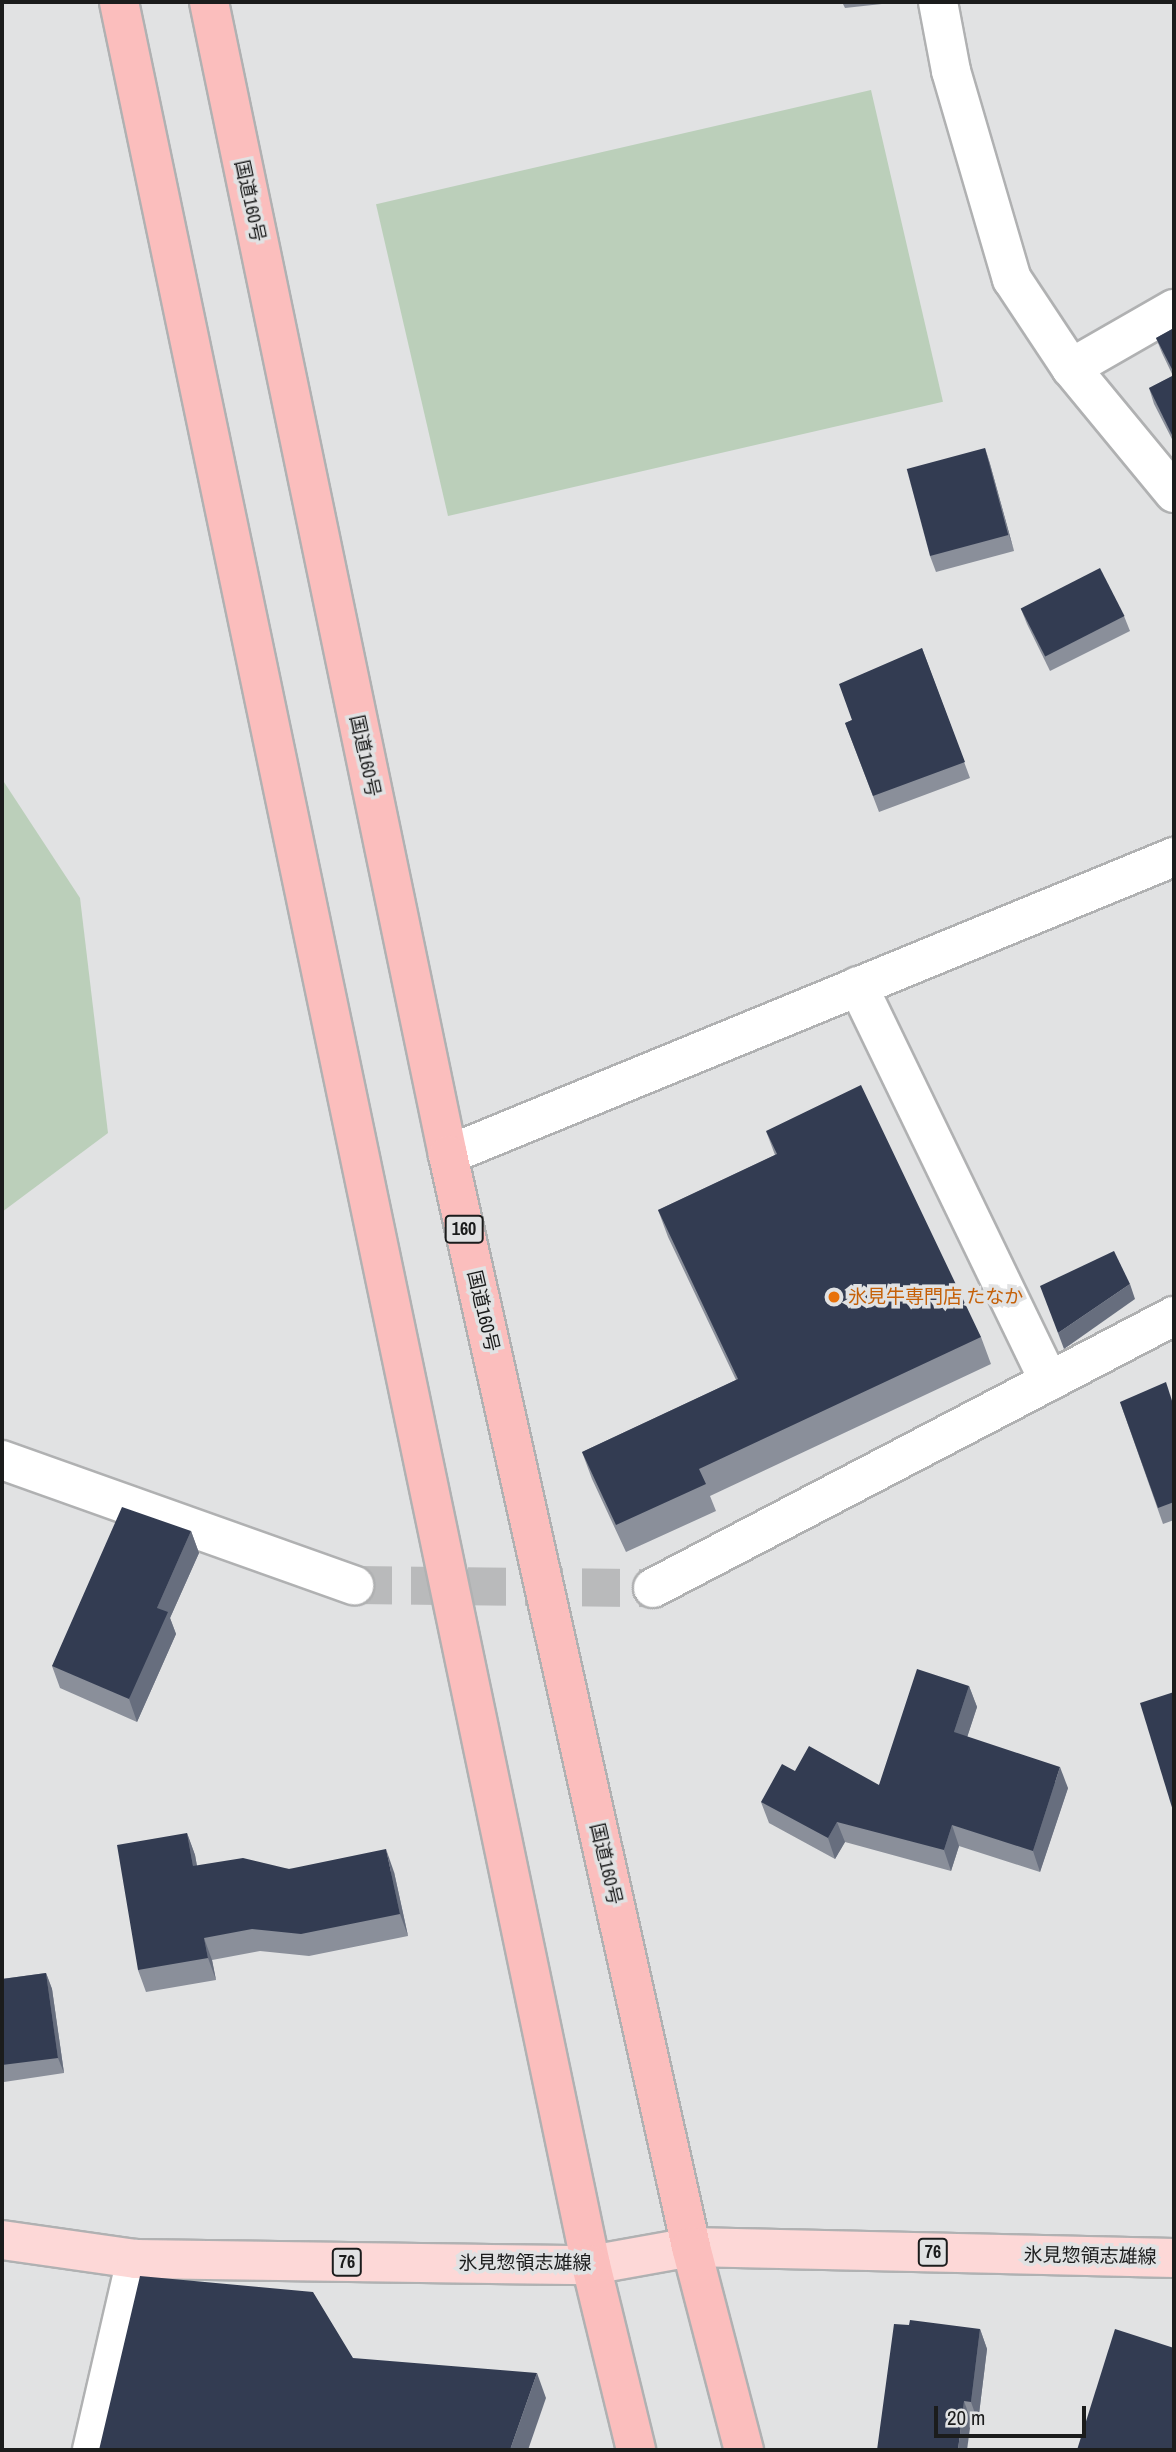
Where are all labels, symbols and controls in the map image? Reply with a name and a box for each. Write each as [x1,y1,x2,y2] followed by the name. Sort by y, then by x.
[230,158,270,244] street label: 国道160号
[345,713,385,799] street label: 国道160号
[443,1214,485,1244] road number: 160
[463,1268,503,1354] street label: 国道160号
[848,1286,1023,1308] place label: 氷見牛専門店 たなか
[826,1289,842,1305] marker: 氷見牛専門店 たなか
[586,1821,626,1907] street label: 国道160号
[917,2238,949,2266] road number: 76
[1023,2243,1157,2269] street label: 氷見惣領志雄線
[331,2248,363,2276] road number: 76
[459,2252,591,2274] street label: 氷見惣領志雄線
[938,2392,1090,2436] scale bar
[947,2403,985,2432] text: 20 m

